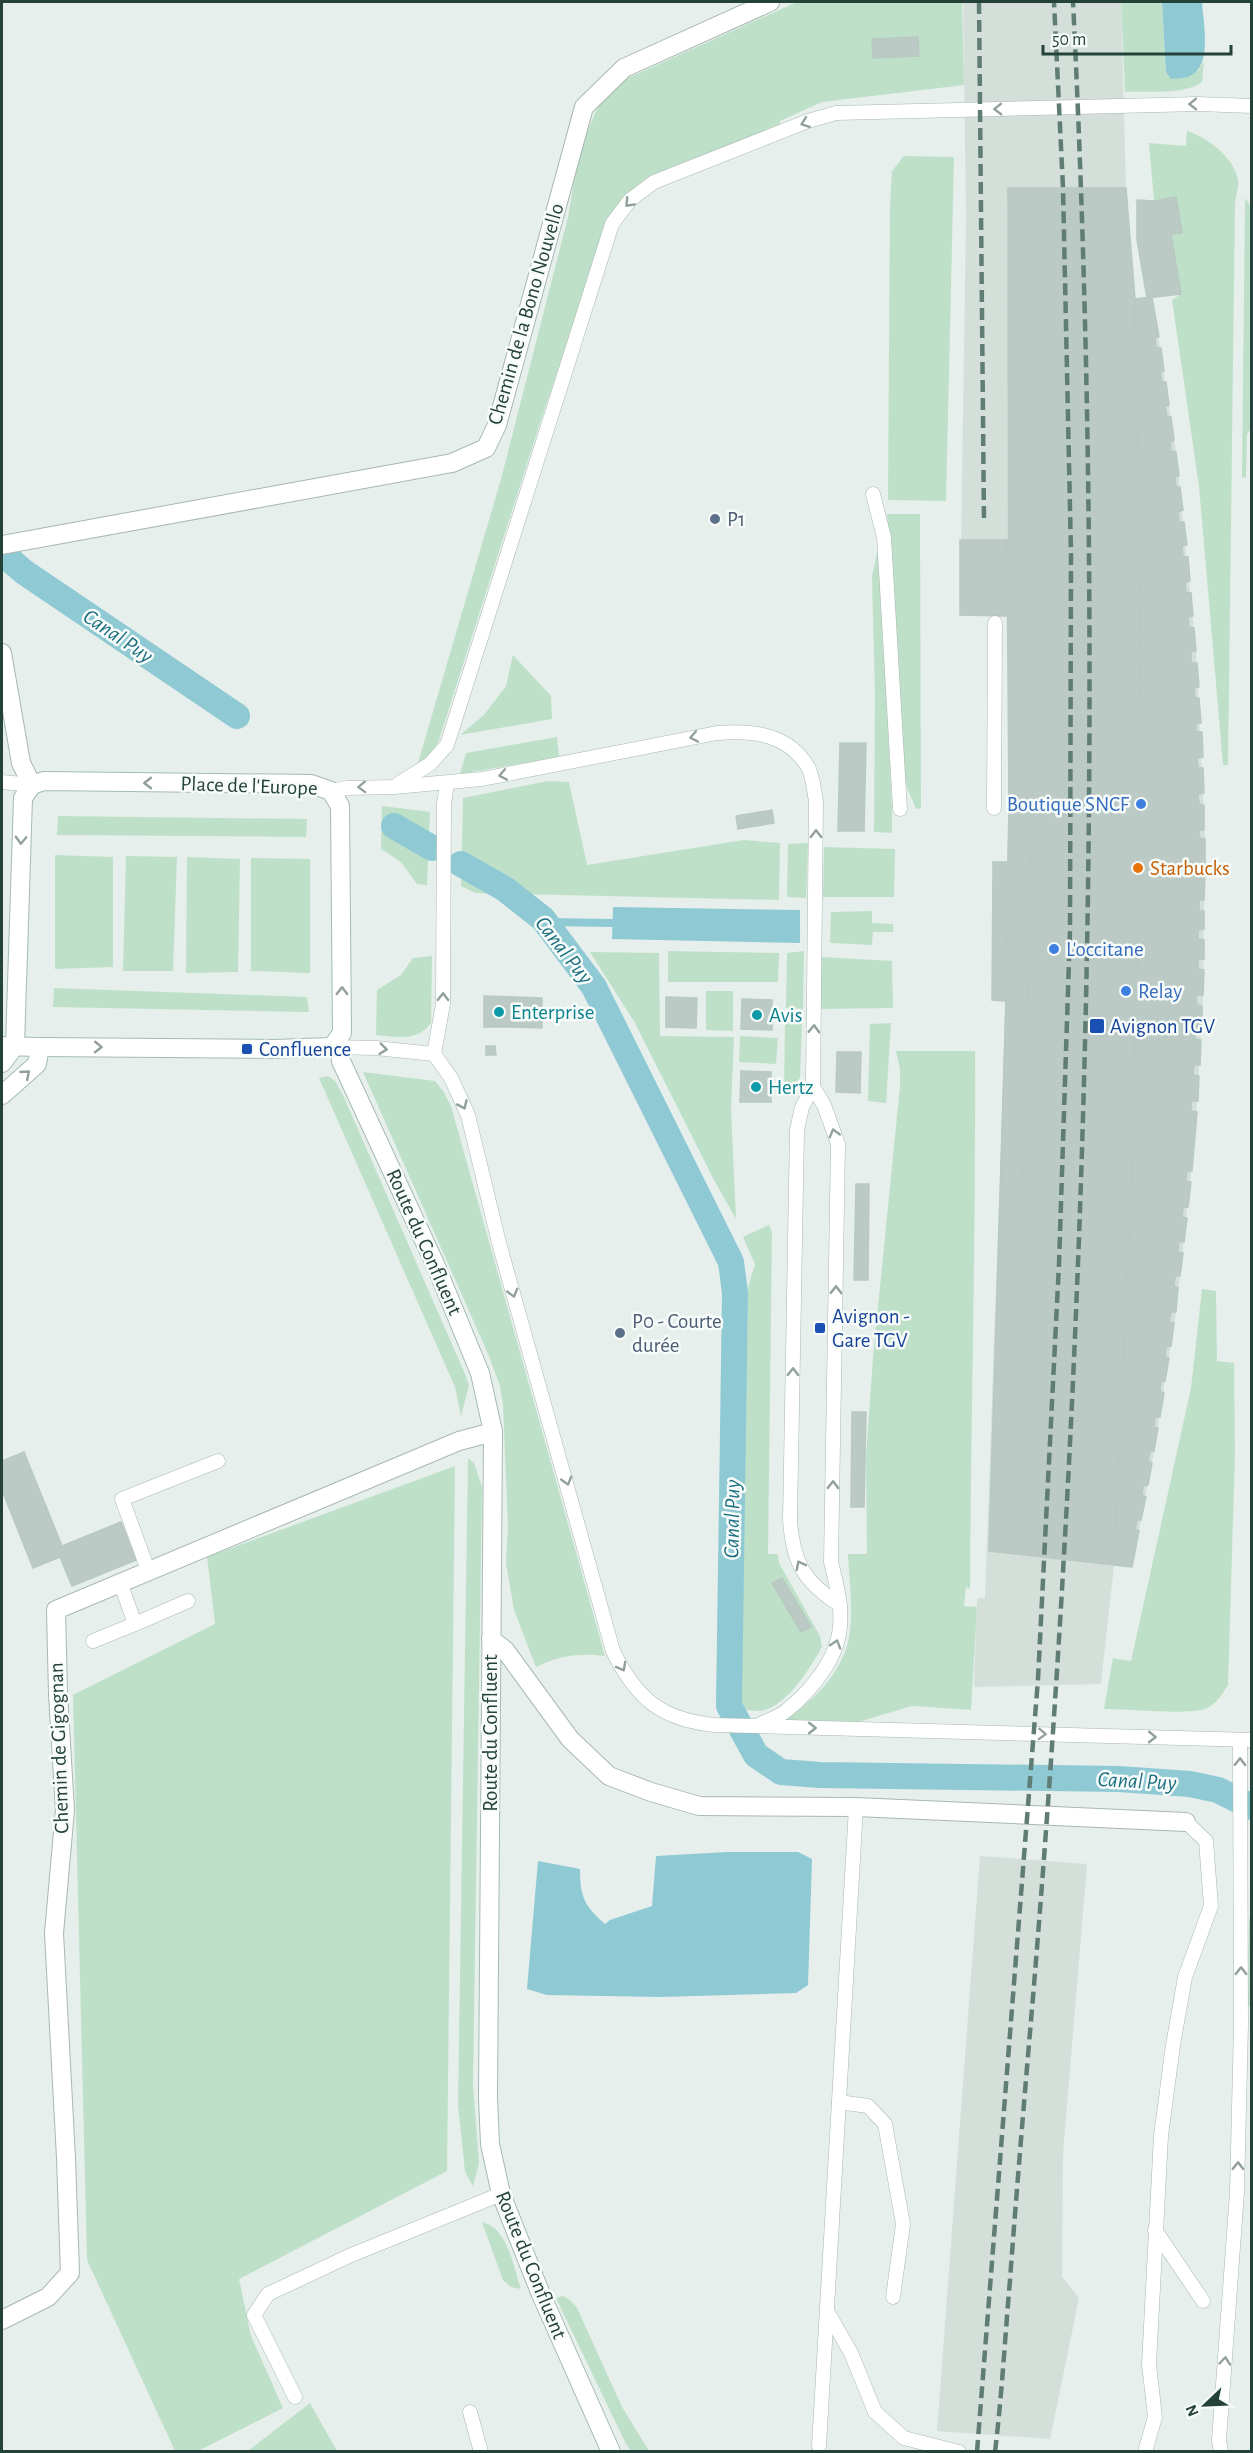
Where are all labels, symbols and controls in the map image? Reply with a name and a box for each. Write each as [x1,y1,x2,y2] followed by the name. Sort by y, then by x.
[1043,18,1230,56] scale bar
[1052,31,1086,49] text: 50 m
[1189,98,1198,110] one-way arrow
[994,102,1003,115] one-way arrow
[800,115,811,128] one-way arrow
[625,197,636,207] one-way arrow
[484,201,568,427] street label: Chemin de la Bono Nouvello
[727,509,745,530] place label: P1
[708,512,722,526] marker: P1
[79,605,157,667] water label: Canal Puy
[690,730,700,743] one-way arrow
[498,768,508,781] one-way arrow
[180,773,318,799] street label: Place de l'Europe
[143,777,152,789] one-way arrow
[358,781,367,794] one-way arrow
[1007,794,1130,815] place label: Boutique SNCF
[1134,797,1148,811] marker: Boutique SNCF
[810,829,822,838] one-way arrow
[15,836,27,845] one-way arrow
[1150,858,1230,879] place label: Starbucks
[1131,861,1145,875] marker: Starbucks
[531,912,597,988] water label: Canal Puy
[1066,939,1144,960] place label: L'occitane
[1047,942,1061,956] marker: L'occitane
[1138,981,1182,1002] place label: Relay
[1119,984,1133,998] marker: Relay
[336,987,349,996] one-way arrow
[437,992,449,1001] one-way arrow
[511,1002,594,1023] place label: Enterprise
[492,1005,506,1019] marker: Enterprise
[769,1005,802,1026] place label: Avis
[750,1008,764,1022] marker: Avis
[1110,1016,1215,1037] place label: Avignon TGV
[1088,1017,1106,1035] marker: Avignon TGV
[807,1024,820,1033] one-way arrow
[259,1039,351,1060] place label: Confluence
[94,1041,103,1053] one-way arrow
[240,1042,254,1056] marker: Confluence
[379,1042,388,1055] one-way arrow
[19,1070,30,1081] one-way arrow
[768,1077,814,1098] place label: Hertz
[749,1080,763,1094] marker: Hertz
[456,1099,468,1110] one-way arrow
[829,1128,841,1139] one-way arrow
[382,1166,466,1319] street label: Route du Confluent
[829,1286,842,1295] one-way arrow
[506,1287,518,1298] one-way arrow
[832,1306,910,1351] place label: Avignon - Gare TGV
[632,1311,722,1356] place label: P0 - Courte durée
[813,1321,827,1335] marker: Avignon - Gare TGV
[613,1326,627,1340] marker: P0 - Courte durée
[786,1367,799,1376] one-way arrow
[559,1476,572,1486] one-way arrow
[720,1479,744,1559] water label: Canal Puy
[826,1480,839,1489] one-way arrow
[796,1560,807,1571] one-way arrow
[829,1639,841,1650] one-way arrow
[480,1654,501,1812] street label: Route du Confluent
[615,1661,626,1672] one-way arrow
[46,1662,72,1834] street label: Chemin de Gigognan
[807,1722,816,1734] one-way arrow
[1038,1728,1047,1741] one-way arrow
[1147,1731,1156,1743] one-way arrow
[1233,1758,1246,1767] one-way arrow
[1097,1768,1177,1794] water label: Canal Puy
[1234,1967,1247,1976] one-way arrow
[1232,2162,1244,2171] one-way arrow
[492,2188,570,2342] street label: Route du Confluent
[1218,2356,1231,2365] one-way arrow
[1175,2375,1235,2435] north arrow
[1183,2402,1202,2419] text: N

